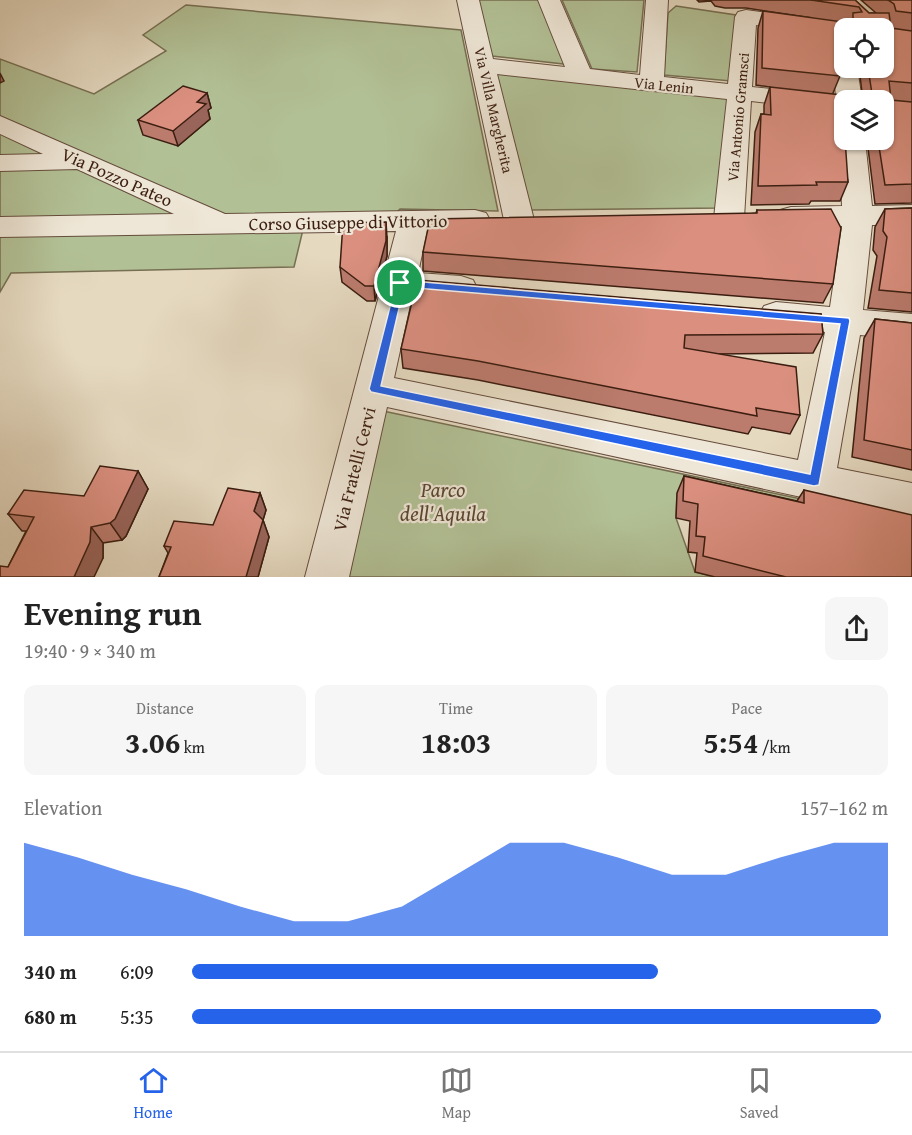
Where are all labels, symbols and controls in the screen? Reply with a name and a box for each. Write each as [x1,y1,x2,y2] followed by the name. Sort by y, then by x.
[834,18,894,150] map controls
[834,18,894,78] button: locate
[469,45,519,175] street label: Via Villa Margherita
[722,52,754,182] street label: Via Antonio Gramsci
[633,71,695,99] street label: Via Lenin
[834,90,894,150] button: layers
[57,140,177,214] street label: Via Pozzo Pateo
[249,207,447,237] street label: Corso Giuseppe di Vittorio
[374,257,425,308] pin
[383,266,416,299] icon: arrive
[325,404,383,534] street label: Via Fratelli Cervi
[400,474,486,529] park label: Parco dell'Aquila
[24,589,201,637] text: Evening run
[825,597,888,660] button: share
[24,636,156,665] text: 19:40 · 9 × 340 m
[136,696,194,720] text: Distance
[439,696,473,720] text: Time
[732,696,762,720] text: Pace
[125,720,180,764] text: 3.06
[421,720,491,764] text: 18:03
[703,720,758,764] text: 5:54
[180,735,205,759] text: km
[758,735,791,759] text: /km
[24,793,102,822] text: Elevation
[800,793,888,822] text: 157–162 m
[24,957,77,986] text: 340 m
[120,957,154,986] text: 6:09
[24,1002,77,1031] text: 680 m
[120,1002,154,1031] text: 5:35
[133,1064,173,1124] tab: Home
[440,1064,473,1124] tab: Map
[740,1064,779,1124] tab: Saved

